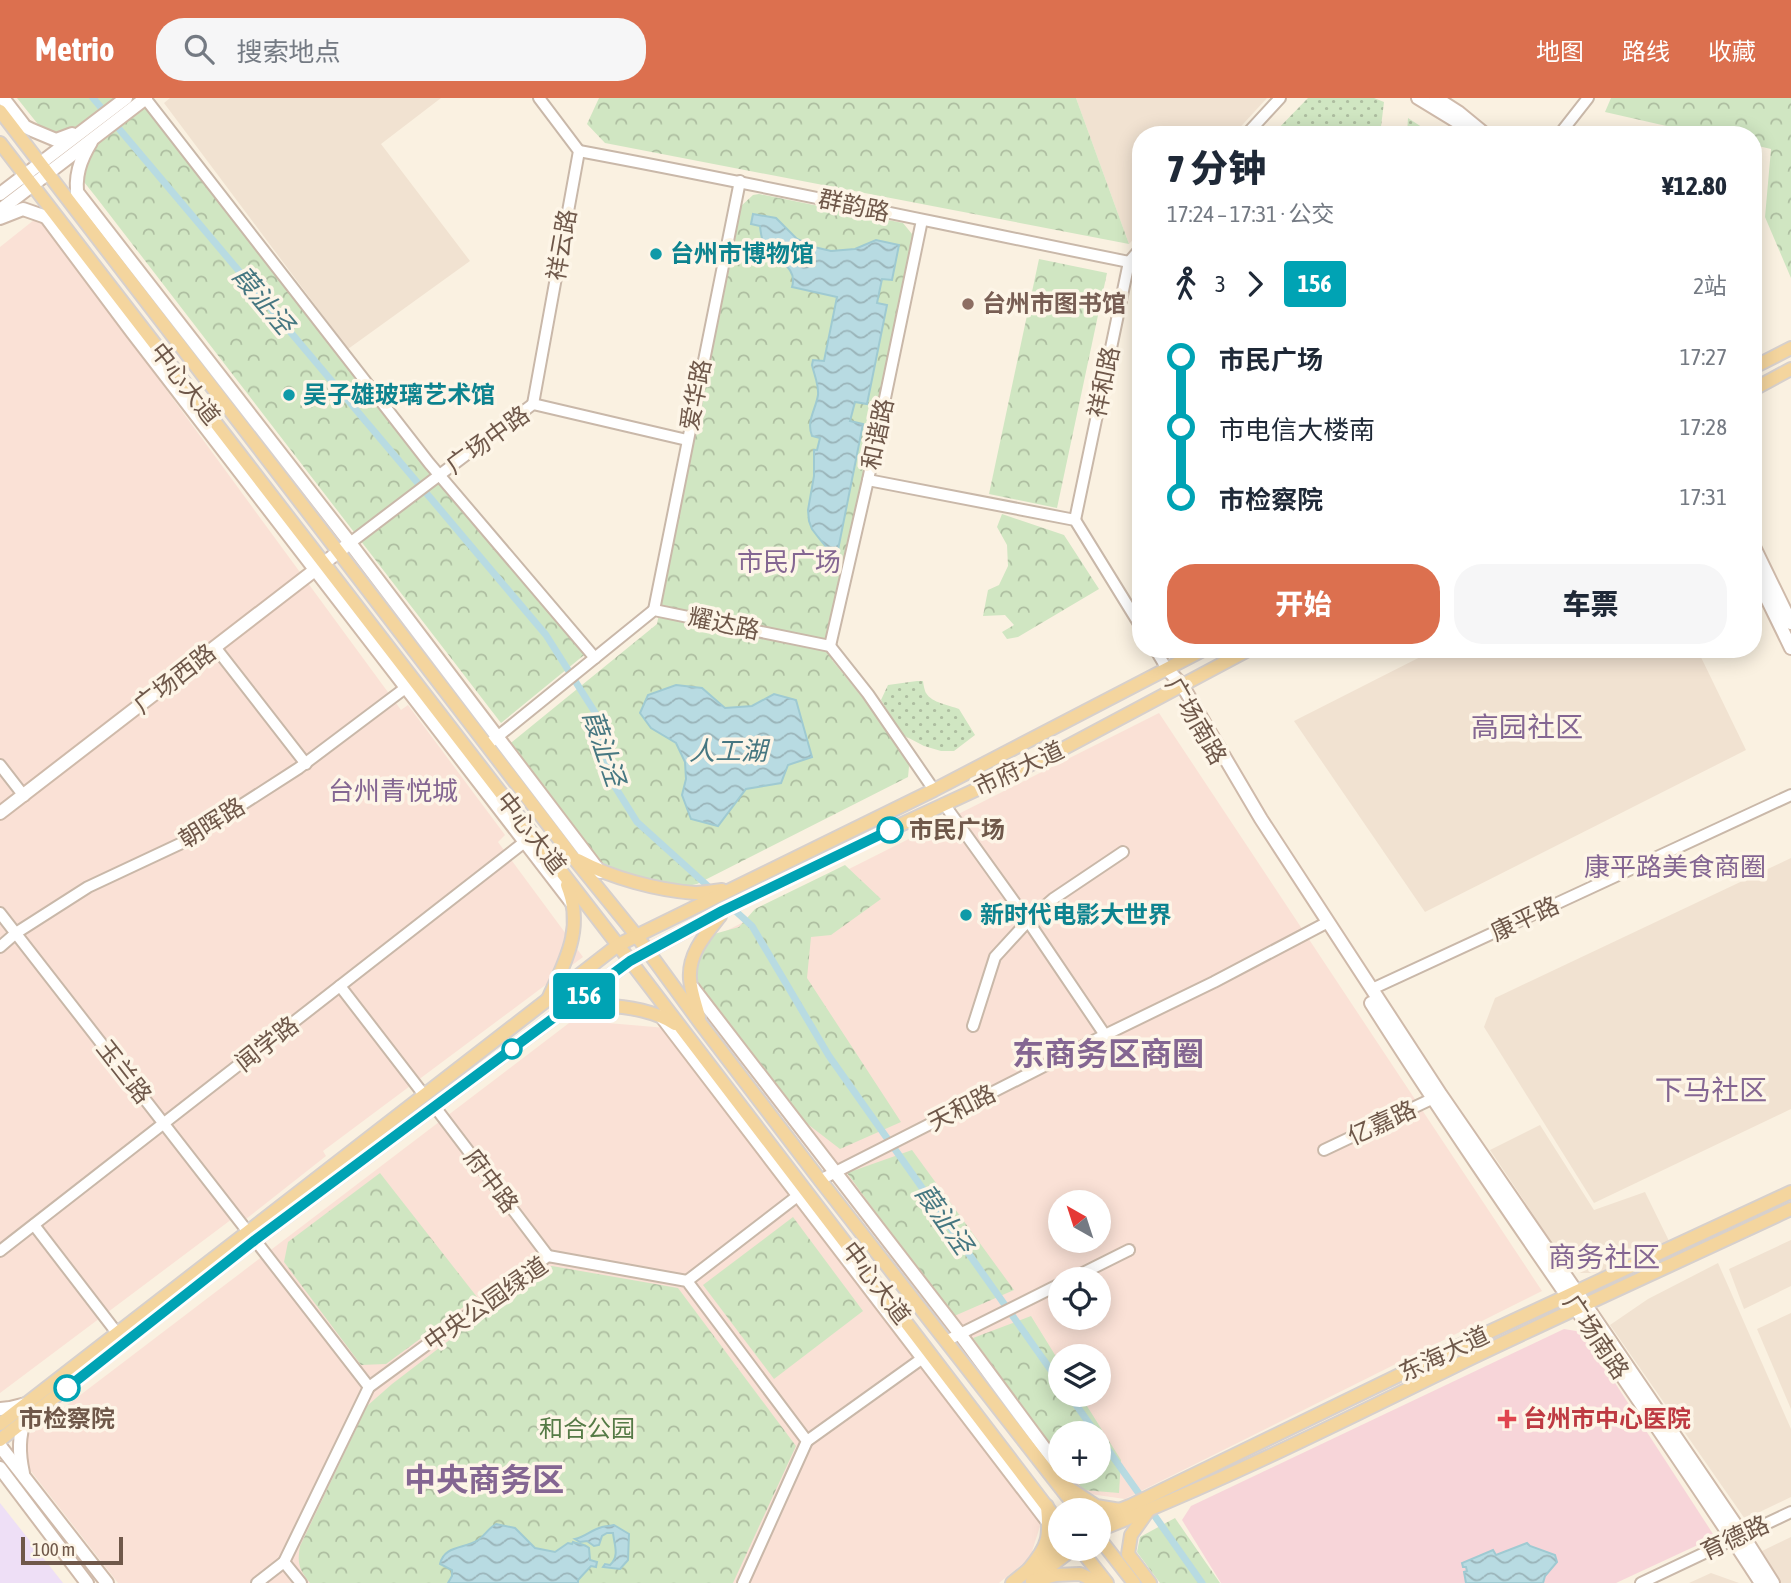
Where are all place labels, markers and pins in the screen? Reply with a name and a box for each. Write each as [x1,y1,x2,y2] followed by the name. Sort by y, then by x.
[670,240,814,267] place label: 台州市博物馆
[648,246,664,262] marker: 台州市博物馆
[982,290,1126,317] place label: 台州市图书馆
[960,296,976,312] marker: 台州市图书馆
[303,381,495,408] place label: 吴子雄玻璃艺术馆
[281,387,297,403] marker: 吴子雄玻璃艺术馆
[909,816,1005,843] place label: 市民广场
[877,817,903,843] marker: 市民广场
[980,901,1172,928] place label: 新时代电影大世界
[958,907,974,923] marker: 新时代电影大世界
[502,1039,522,1059] unlabelled marker
[54,1375,80,1401] marker: 市检察院
[19,1405,115,1432] place label: 市检察院
[1523,1405,1691,1432] place label: 台州市中心医院
[1497,1409,1517,1429] marker: 台州市中心医院

